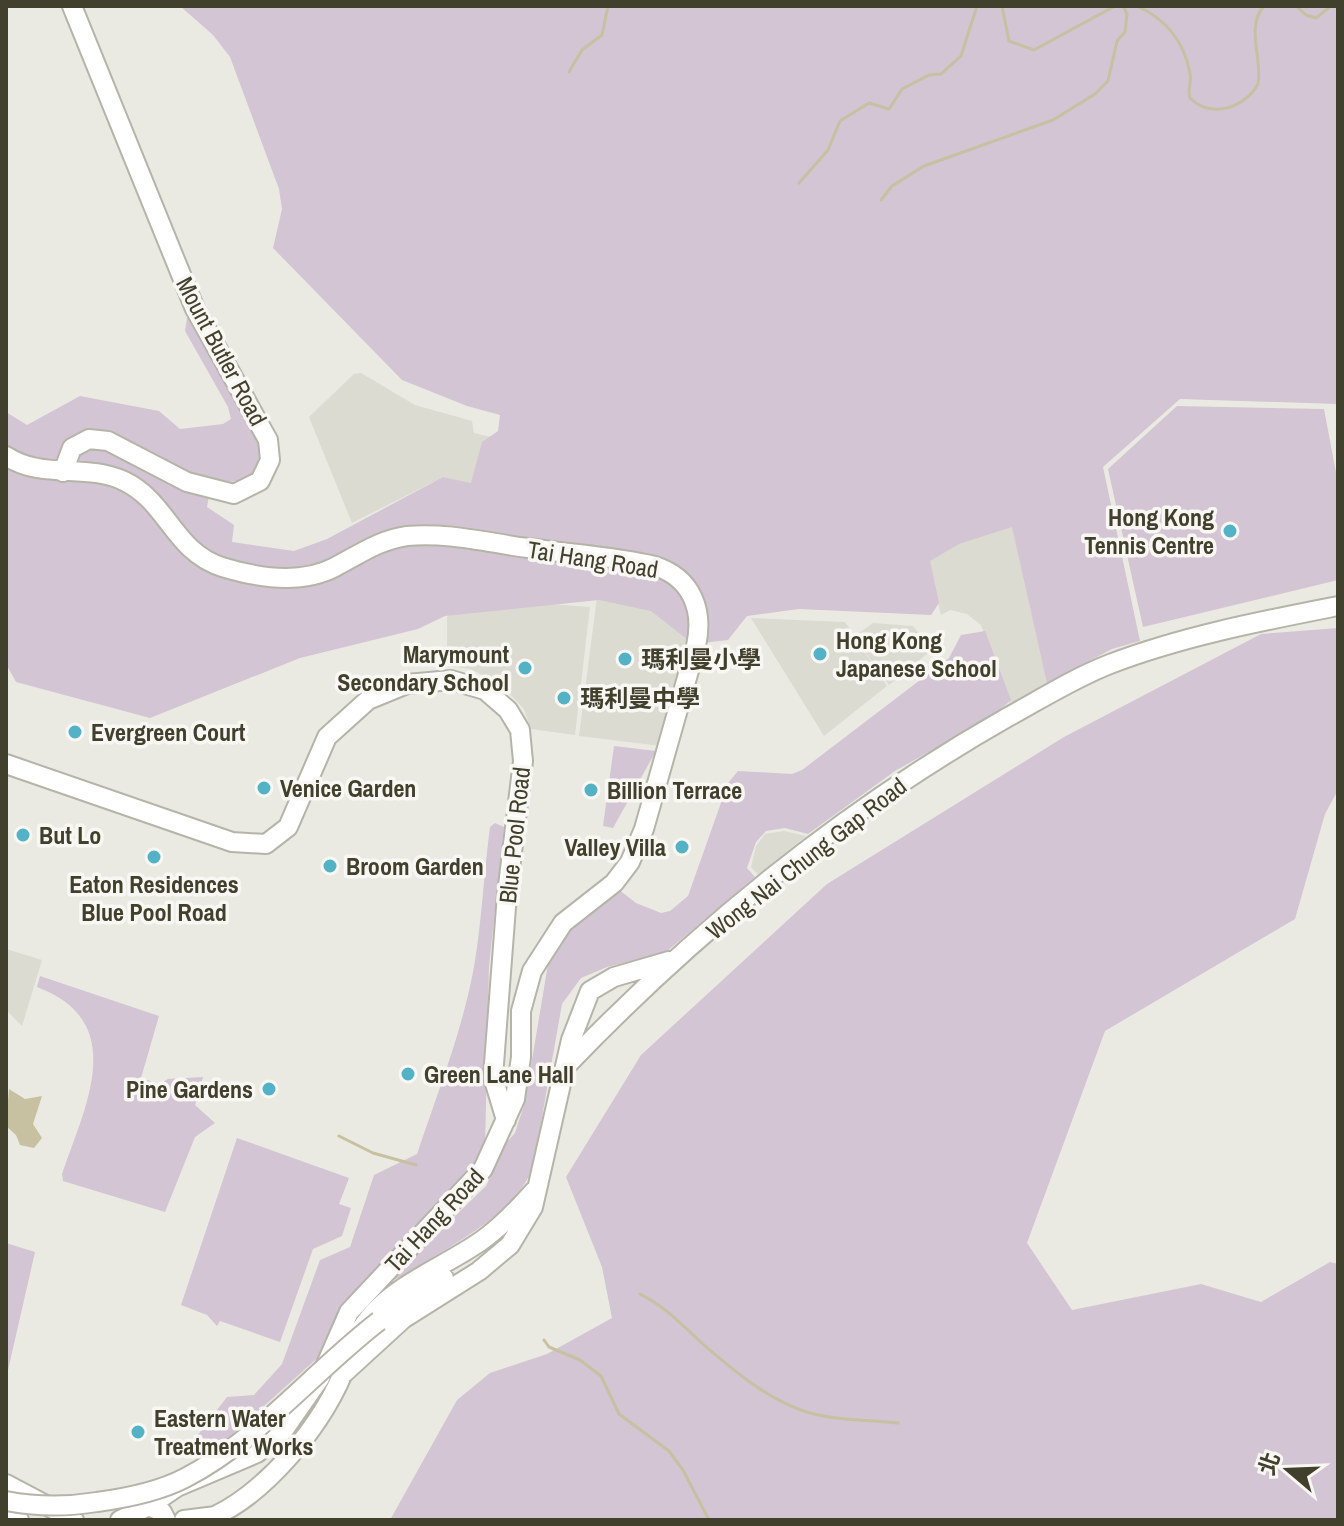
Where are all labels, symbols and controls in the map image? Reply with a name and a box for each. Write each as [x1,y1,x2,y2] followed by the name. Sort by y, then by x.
[169,271,275,431] street label: Mount Butler Road
[1084,501,1214,561] place label: Hong Kong Tennis Centre
[1221,522,1239,540] marker: Hong Kong Tennis Centre
[525,533,661,585] street label: Tai Hang Road
[836,624,997,684] place label: Hong Kong Japanese School
[337,638,509,698] place label: Marymount Secondary School
[641,643,761,675] place label: 瑪利曼小學
[811,645,829,663] marker: Hong Kong Japanese School
[616,650,634,668] marker: 瑪利曼小學
[516,659,534,677] marker: Marymount Secondary School
[580,682,700,714] place label: 瑪利曼中學
[555,689,573,707] marker: 瑪利曼中學
[91,716,246,748] place label: Evergreen Court
[66,723,84,741] marker: Evergreen Court
[491,765,537,905] street label: Blue Pool Road
[699,770,913,946] street label: Wong Nai Chung Gap Road
[280,772,416,804] place label: Venice Garden
[607,774,742,806] place label: Billion Terrace
[255,779,273,797] marker: Venice Garden
[582,781,600,799] marker: Billion Terrace
[39,819,101,851] place label: But Lo
[14,826,32,844] marker: But Lo
[565,831,666,863] place label: Valley Villa
[673,838,691,856] marker: Valley Villa
[145,848,163,866] marker: Eaton Residences Blue Pool Road
[346,850,484,882] place label: Broom Garden
[321,857,339,875] marker: Broom Garden
[69,868,239,928] place label: Eaton Residences Blue Pool Road
[424,1058,574,1090] place label: Green Lane Hall
[399,1065,417,1083] marker: Green Lane Hall
[126,1073,253,1105] place label: Pine Gardens
[260,1080,278,1098] marker: Pine Gardens
[377,1161,491,1279] street label: Tai Hang Road
[154,1402,313,1462] place label: Eastern Water Treatment Works
[129,1423,147,1441] marker: Eastern Water Treatment Works
[1248,1430,1328,1510] north arrow
[1251,1448,1287,1479] text: 北

